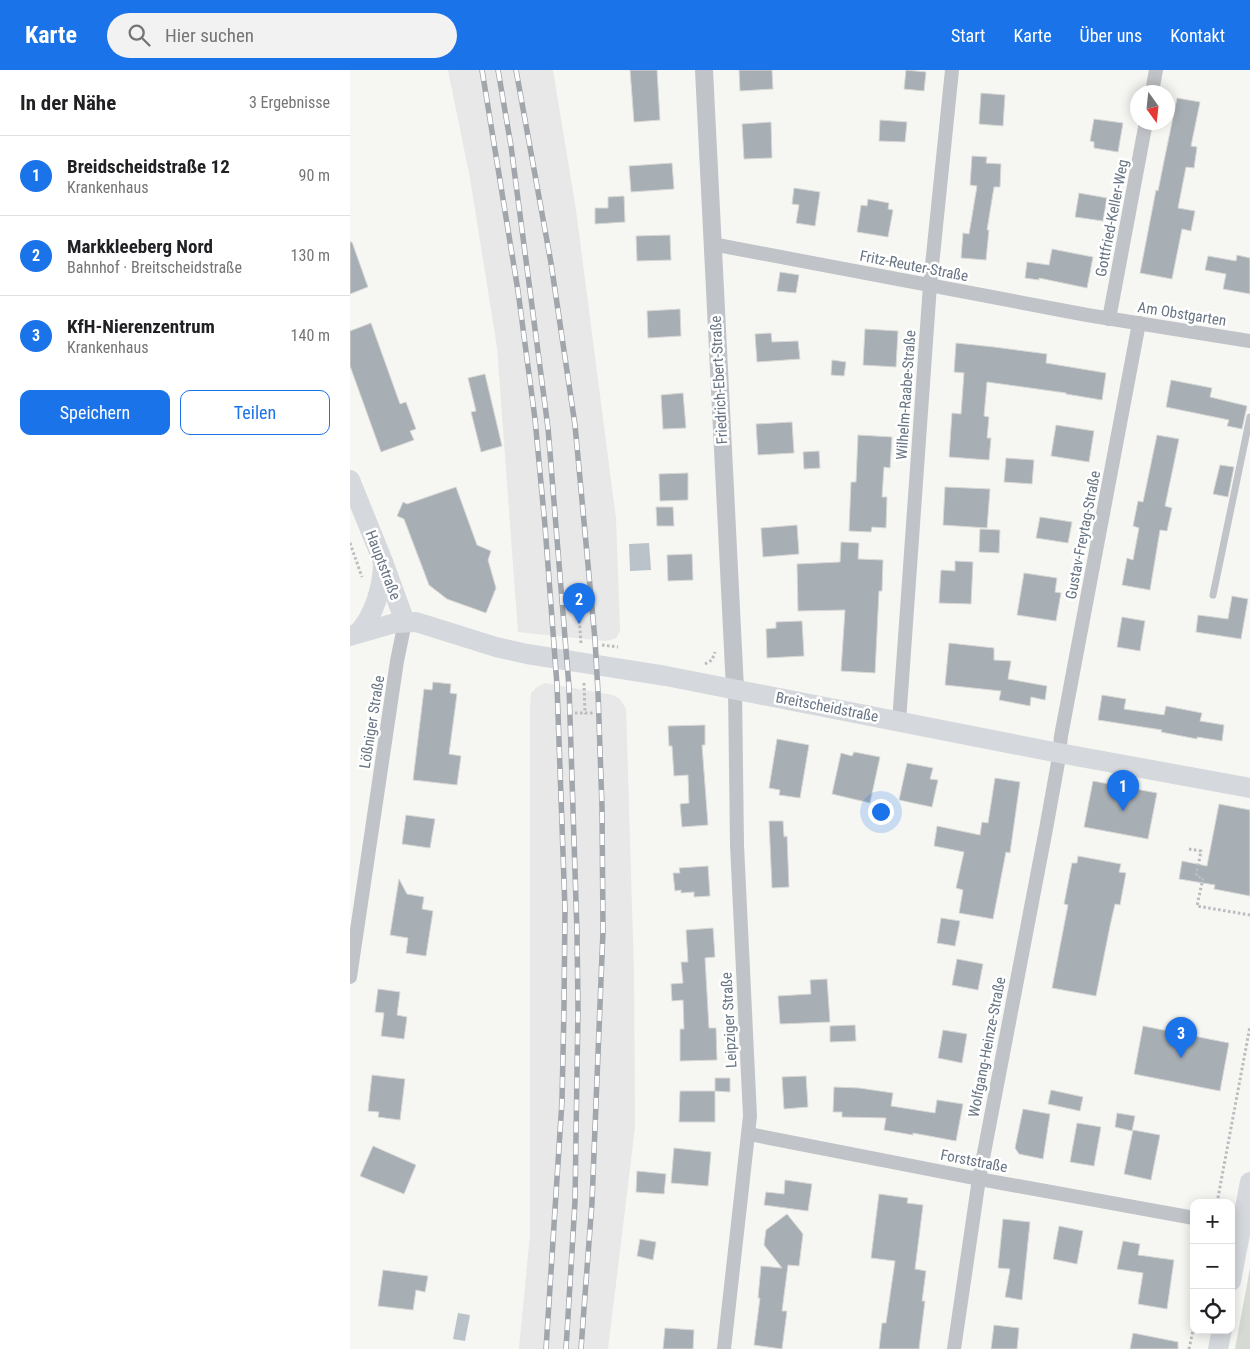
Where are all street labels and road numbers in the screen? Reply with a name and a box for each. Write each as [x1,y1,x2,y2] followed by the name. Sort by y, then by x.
[1092,158,1132,278] street label: Gottfried-Keller-Weg
[858,247,970,285] street label: Fritz-Reuter-Straße
[1136,298,1228,330] street label: Am Obstgarten
[707,315,731,445] street label: Friedrich-Ebert-Straße
[892,329,920,461] street label: Wilhelm-Raabe-Straße
[1062,469,1104,601] street label: Gustav-Freytag-Straße
[361,528,405,602] street label: Hauptstraße
[356,674,388,770] street label: Lößniger Straße
[774,688,880,726] street label: Breitscheidstraße
[718,972,740,1068] street label: Leipziger Straße
[965,975,1009,1119] street label: Wolfgang-Heinze-Straße
[939,1146,1009,1176] street label: Forststraße

